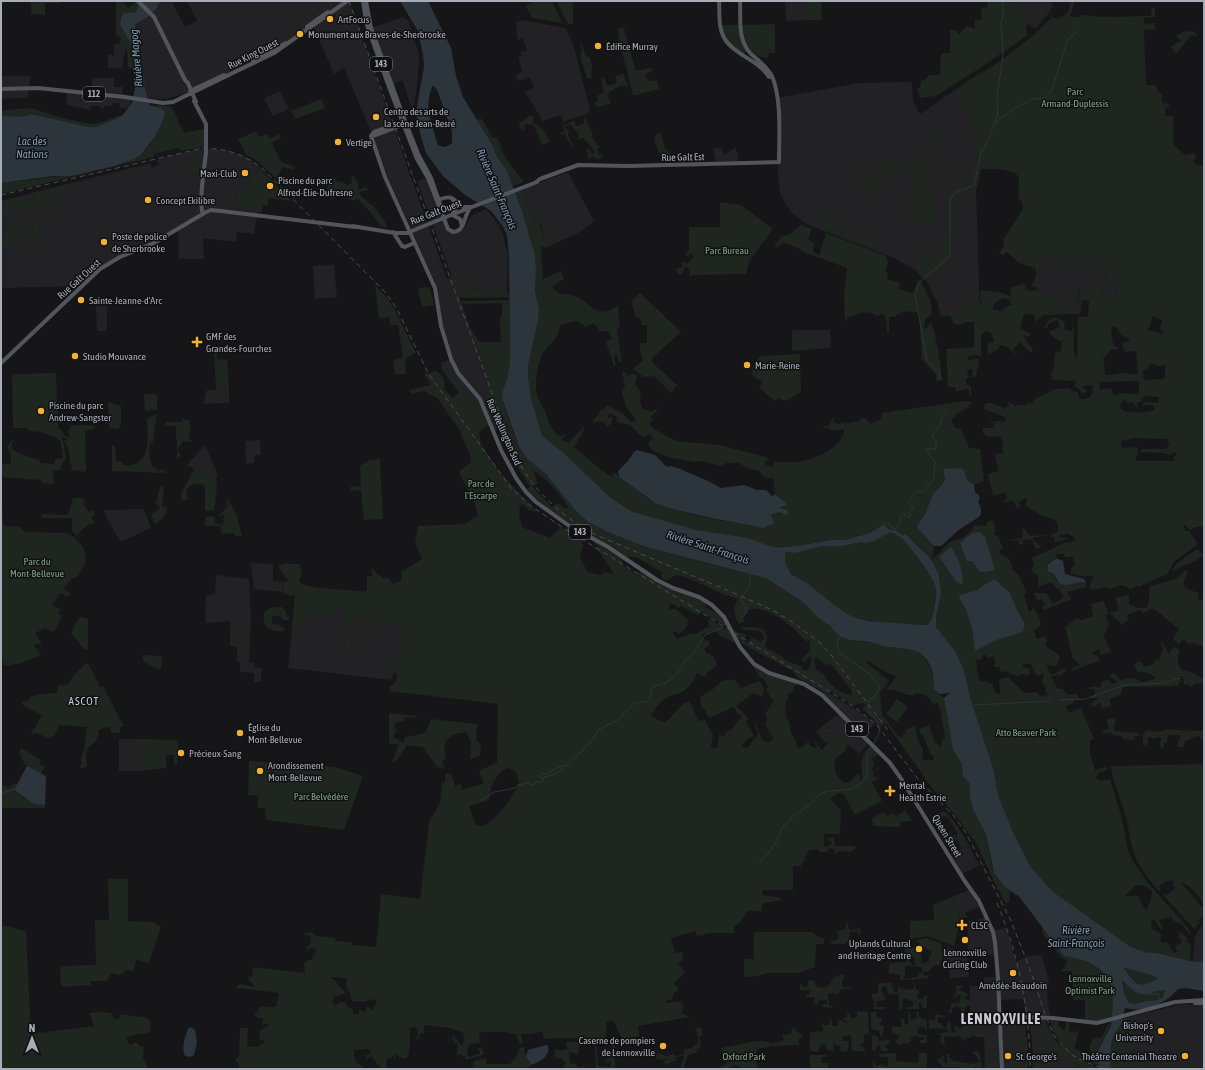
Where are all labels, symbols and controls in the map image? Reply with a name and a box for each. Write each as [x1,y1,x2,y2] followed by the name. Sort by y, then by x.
[325,14,335,24] marker: ArtFocus
[338,14,370,25] place label: ArtFocus
[128,29,144,87] water label: Rivière Magog
[295,29,305,39] marker: Monument aux Braves-de-Sherbrooke
[308,29,446,40] place label: Monument aux Braves-de-Sherbrooke
[226,37,280,71] street label: Rue King Ouest
[593,41,603,51] marker: Édifice Murray
[606,41,658,52] place label: Édifice Murray
[370,57,392,71] road number: 143
[1042,86,1109,109] park label: Parc Armand-Duplessis
[83,87,105,101] road number: 112
[384,106,456,129] place label: Centre des arts de la scène Jean-Besré
[371,112,381,122] marker: Centre des arts de la scène Jean-Besré
[16,135,48,160] water label: Lac des Nations
[333,137,343,147] marker: Vertige
[346,137,372,148] place label: Vertige
[475,147,519,231] water label: Rivière Saint-François
[661,151,705,163] street label: Rue Galt Est
[200,168,237,179] place label: Maxi-Club
[240,168,250,178] marker: Maxi-Club
[278,175,353,198] place label: Piscine du parc Alfred-Élie-Dufresne
[265,181,275,191] marker: Piscine du parc Alfred-Élie-Dufresne
[143,195,153,205] marker: Concept Ekilibre
[156,195,216,206] place label: Concept Ekilibre
[409,197,463,227] street label: Rue Galt Ouest
[112,231,167,254] place label: Poste de police de Sherbrooke
[99,237,109,247] marker: Poste de police de Sherbrooke
[705,245,749,256] park label: Parc Bureau
[55,257,103,301] street label: Rue Galt Ouest
[76,295,86,305] marker: Sainte-Jeanne-d'Arc
[89,295,162,306] place label: Sainte-Jeanne-d'Arc
[206,331,272,354] place label: GMF des Grandes-Fourches
[191,336,203,348] marker: GMF des Grandes-Fourches
[70,351,80,361] marker: Studio Mouvance
[83,351,146,362] place label: Studio Mouvance
[742,360,752,370] marker: Marie-Reine
[755,360,800,371] place label: Marie-Reine
[484,397,524,467] street label: Rue Wellington Sud
[49,400,112,423] place label: Piscine du parc Andrew-Sangster
[36,406,46,416] marker: Piscine du parc Andrew-Sangster
[465,478,498,501] park label: Parc de l'Escarpe
[569,525,591,539] road number: 143
[665,528,751,566] water label: Rivière Saint-François
[10,556,64,579] park label: Parc du Mont-Bellevue
[69,695,99,707] district label: ASCOT
[248,722,302,745] place label: Église du Mont-Bellevue
[846,722,868,736] road number: 143
[996,727,1057,738] park label: Atto Beaver Park
[235,728,245,738] marker: Église du Mont-Bellevue
[176,748,186,758] marker: Précieux-Sang
[189,748,242,759] place label: Précieux-Sang
[268,760,324,783] place label: Arondissement Mont-Bellevue
[255,766,265,776] marker: Arondissement Mont-Bellevue
[899,780,947,803] place label: Mental Health Estrie
[884,785,896,797] marker: Mental Health Estrie
[294,791,349,802] park label: Parc Belvédère
[930,813,964,859] street label: Queen Street
[956,919,968,931] marker: CLSC
[971,920,989,931] place label: CLSC
[1047,924,1104,949] water label: Rivière Saint-François
[960,935,970,945] marker: Lennoxville Curling Club
[838,938,911,961] place label: Uplands Cultural and Heritage Centre
[914,944,924,954] marker: Uplands Cultural and Heritage Centre
[943,947,987,970] place label: Lennoxville Curling Club
[1008,968,1018,978] marker: Amédée-Beaudoin
[1065,973,1115,996] park label: Lennoxville Optimist Park
[979,980,1047,991] place label: Amédée-Beaudoin
[961,1011,1041,1027] district label: LENNOXVILLE
[12,1018,52,1058] north arrow
[1116,1020,1153,1043] place label: Bishop's University
[29,1022,35,1034] text: N
[1156,1026,1166,1036] marker: Bishop's University
[579,1035,655,1058] place label: Caserne de pompiers de Lennoxville
[658,1041,668,1051] marker: Caserne de pompiers de Lennoxville
[722,1051,766,1062] park label: Oxford Park
[1003,1051,1013,1061] marker: St. George's
[1016,1051,1057,1062] place label: St. George's
[1081,1051,1177,1062] place label: Théâtre Centenial Theatre
[1180,1051,1190,1061] marker: Théâtre Centenial Theatre

